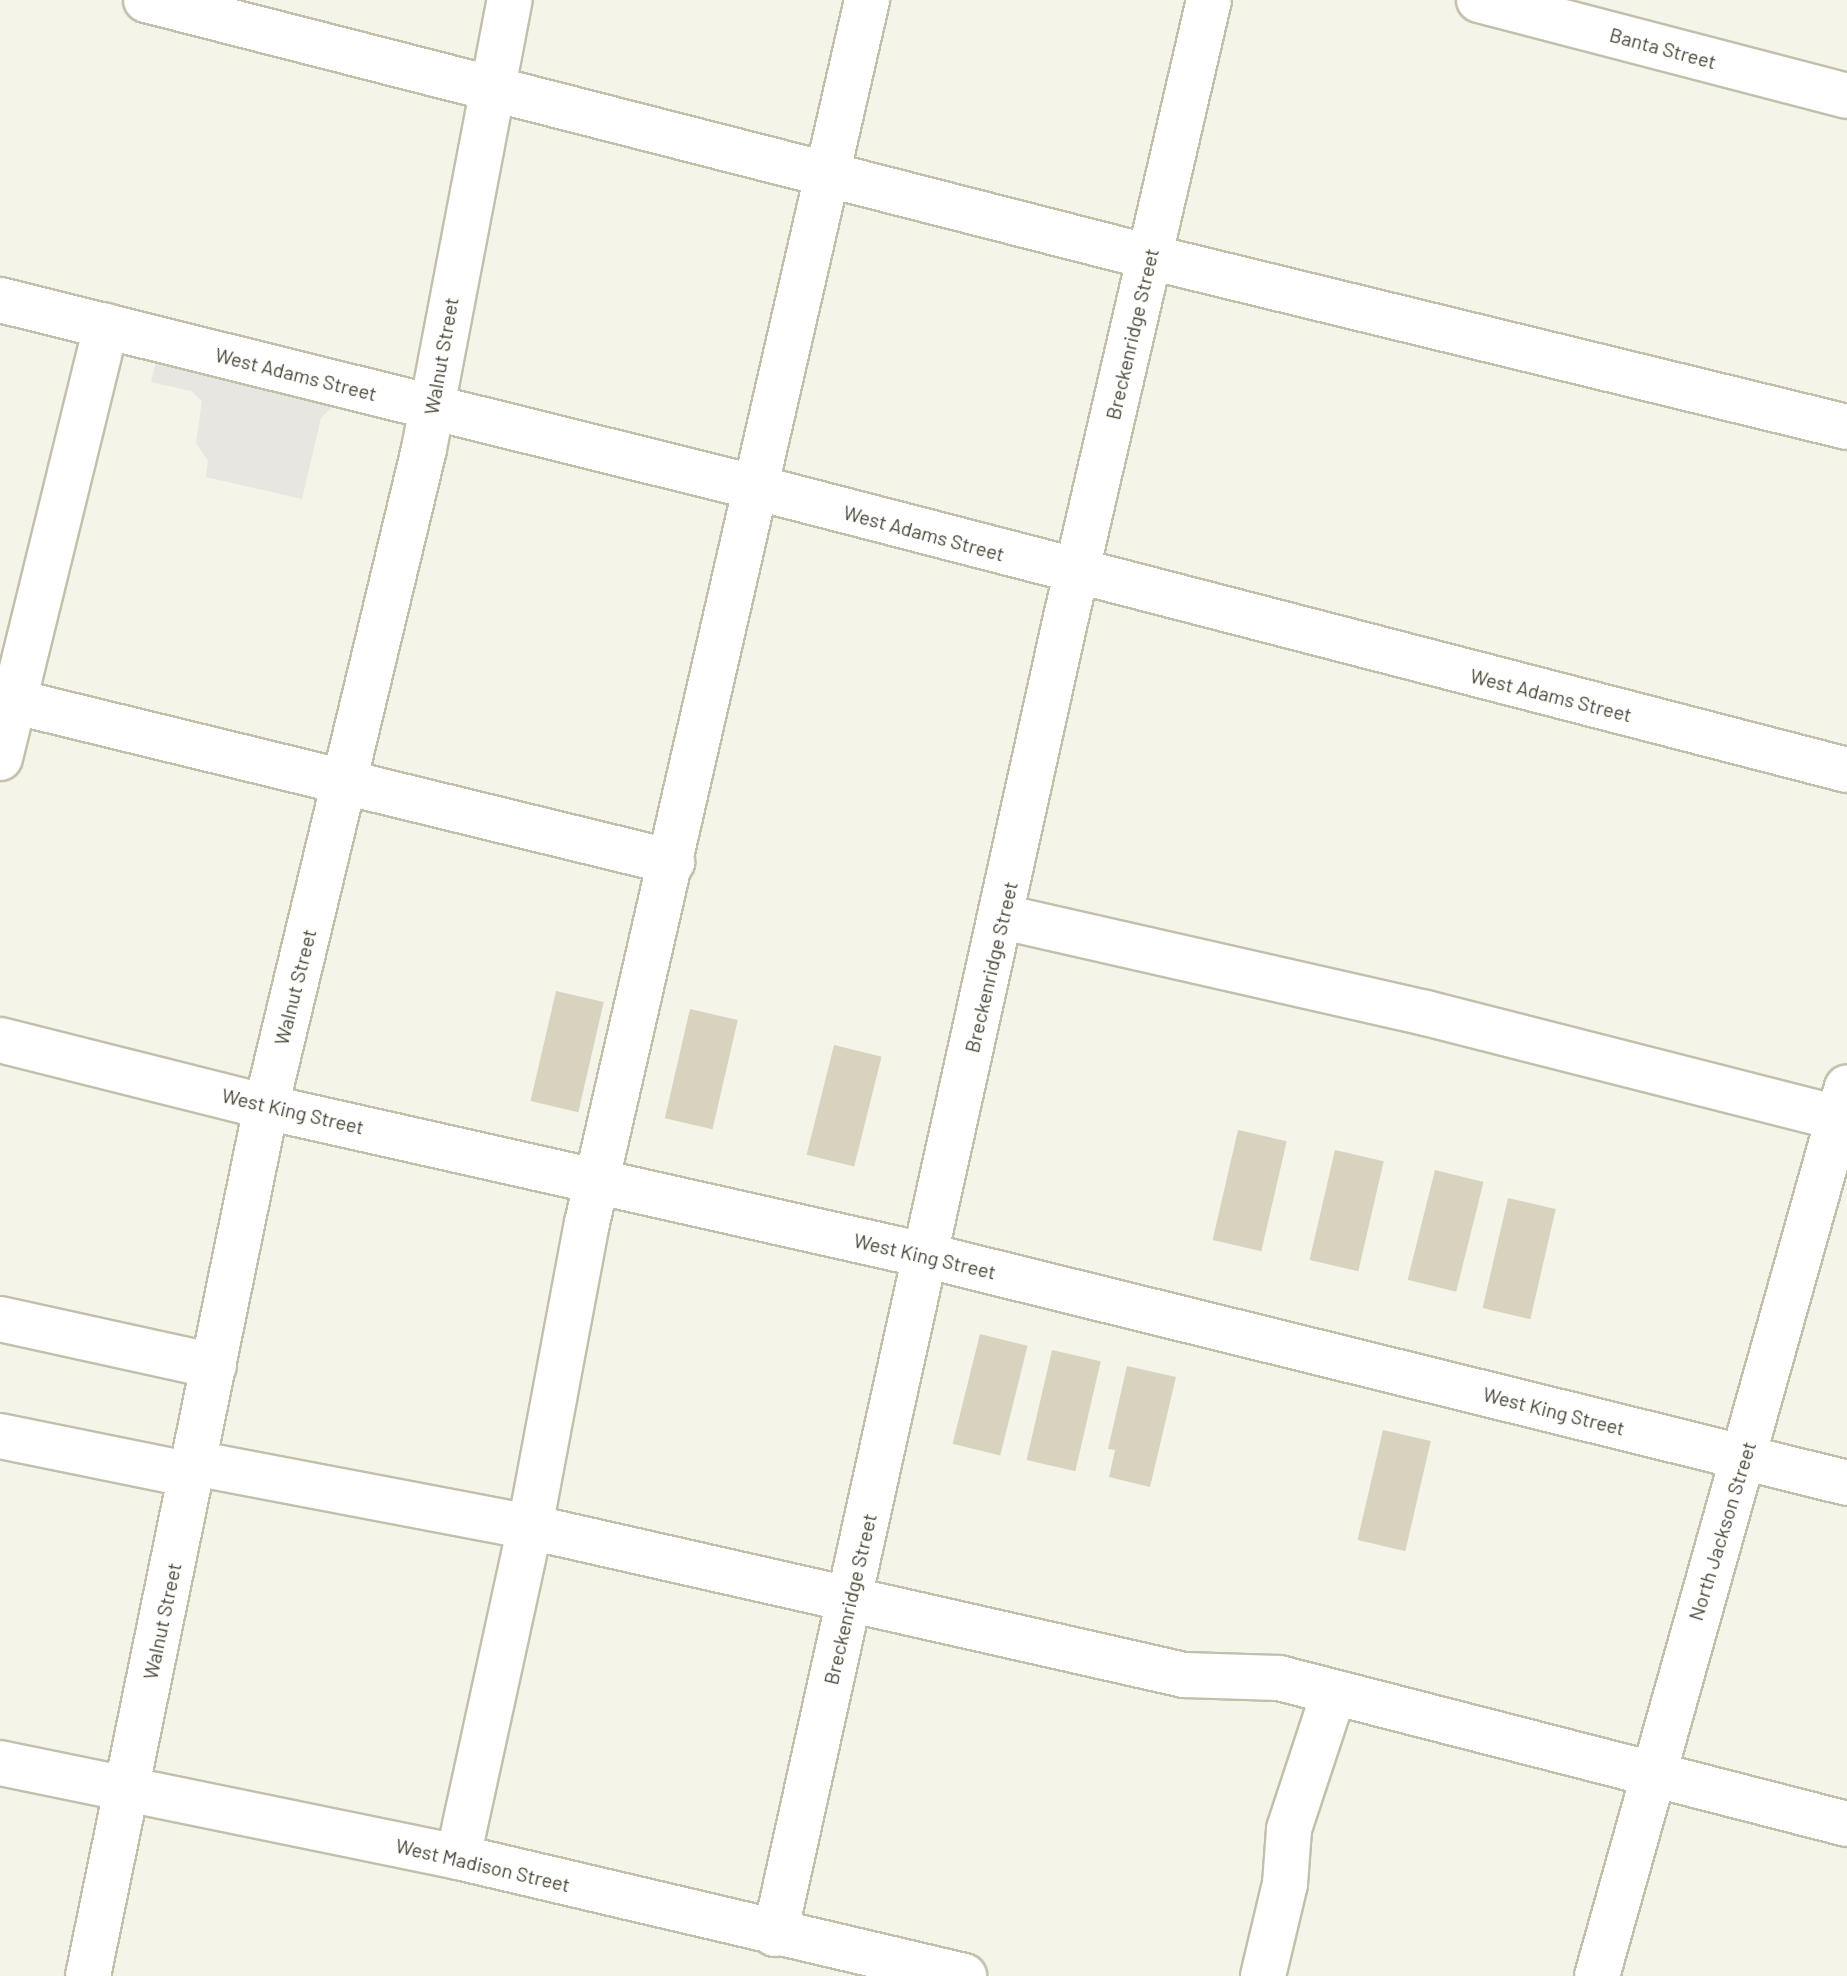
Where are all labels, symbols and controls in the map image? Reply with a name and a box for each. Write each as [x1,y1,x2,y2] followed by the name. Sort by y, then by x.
[1607,22,1719,74] street label: Banta Street
[1101,246,1163,422] street label: Breckenridge Street
[419,295,463,417] street label: Walnut Street
[213,342,379,406] street label: West Adams Street
[841,500,1007,566] street label: West Adams Street
[1468,663,1634,727] street label: West Adams Street
[960,879,1022,1055] street label: Breckenridge Street
[269,926,321,1048] street label: Walnut Street
[219,1083,367,1139] street label: West King Street
[851,1228,999,1284] street label: West King Street
[1481,1382,1627,1440] street label: West King Street
[1683,1439,1761,1623] street label: North Jackson Street
[819,1511,881,1687] street label: Breckenridge Street
[138,1560,186,1682] street label: Walnut Street
[393,1833,573,1897] street label: West Madison Street

